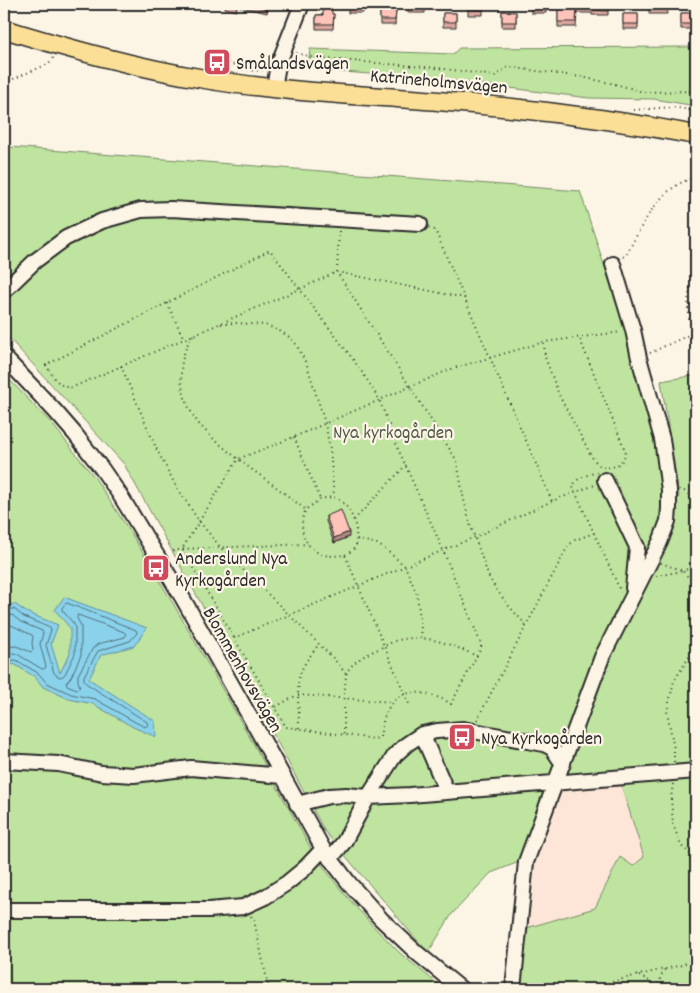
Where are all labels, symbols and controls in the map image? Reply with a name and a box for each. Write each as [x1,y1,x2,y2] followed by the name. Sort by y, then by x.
[202,47,232,77] bus stop icon: Smålandsvägen
[236,52,349,79] place label: Smålandsvägen
[369,64,509,103] street label: Katrineholmsvägen
[333,421,453,448] park label: Nya kyrkogården
[175,547,288,596] place label: Anderslund Nya Kyrkogården
[141,553,171,583] bus stop icon: Anderslund Nya Kyrkogården
[194,603,288,739] street label: Blommenhovsvägen
[447,722,477,752] bus stop icon: Nya Kyrkogården
[481,727,602,754] place label: Nya Kyrkogården

